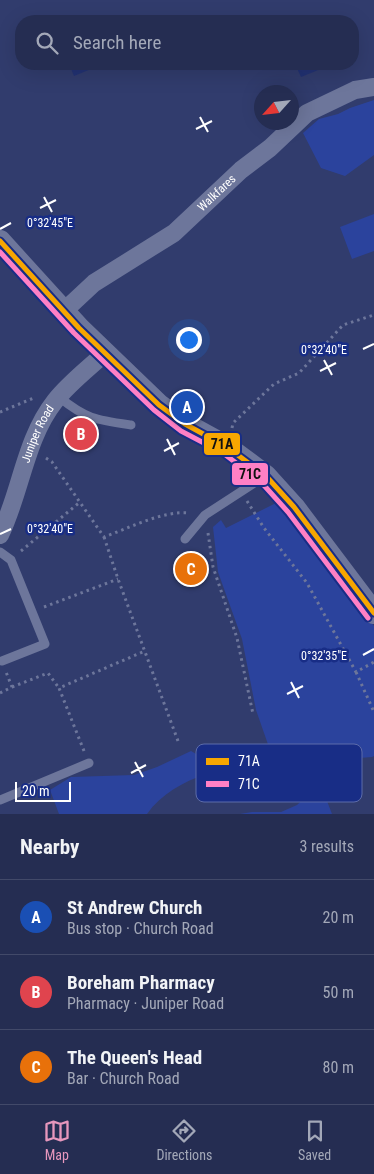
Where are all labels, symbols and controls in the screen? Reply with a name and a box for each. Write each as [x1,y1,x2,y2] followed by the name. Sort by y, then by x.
[15,15,359,70] search box
[33,29,61,57] icon: search
[73,31,161,54] text: Search here
[254,85,299,130] north arrow
[195,172,239,214] street label: Walkfares
[27,216,73,230] text: 0°32'45"E
[176,327,202,353] your location
[301,343,347,357] text: 0°32'40"E
[171,388,203,426] pin: A
[19,402,57,465] street label: Juniper Road
[65,415,97,453] pin: B
[203,432,241,456] line badge: 71A
[211,436,234,452] text: 71A
[231,462,269,486] line badge: 71C
[239,466,261,482] text: 71C
[27,522,73,536] text: 0°32'40"E
[175,550,207,588] pin: C
[301,649,347,663] text: 0°32'35"E
[196,744,362,802] legend
[238,753,260,769] text: 71A
[238,776,260,792] text: 71C
[15,779,71,802] scale bar
[22,783,50,799] text: 20 m
[20,835,79,859] text: Nearby
[299,837,354,856] text: 3 results
[67,896,202,919] text: St Andrew Church
[31,908,41,927] text: A
[322,908,354,927] text: 20 m
[67,919,214,938] text: Bus stop · Church Road
[67,971,215,994] text: Boreham Pharmacy
[32,983,40,1002] text: B
[322,983,354,1002] text: 50 m
[67,994,224,1013] text: Pharmacy · Juniper Road
[67,1046,202,1069] text: The Queen's Head
[31,1058,41,1077] text: C
[322,1058,354,1077] text: 80 m
[67,1069,180,1088] text: Bar · Church Road
[43,1117,71,1163] tab: Map
[156,1117,212,1163] tab: Directions
[298,1117,331,1163] tab: Saved

